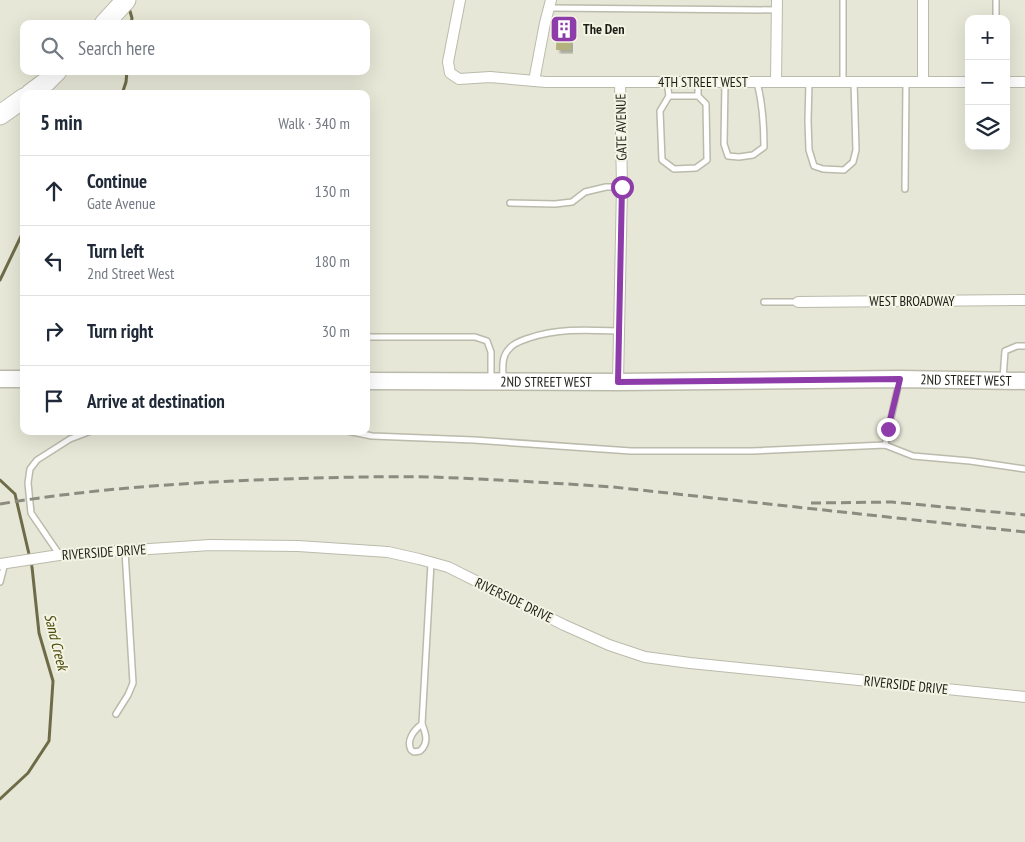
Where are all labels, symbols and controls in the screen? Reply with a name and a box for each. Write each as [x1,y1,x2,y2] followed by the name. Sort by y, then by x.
[549,14,579,44] building icon: The Den
[965,15,1010,150] map controls
[965,15,1010,60] button: +
[20,20,370,75] search box
[583,20,625,38] place label: The Den
[38,34,66,62] icon: search
[78,36,155,60] text: Search here
[965,60,1010,105] button: −
[658,73,749,91] street label: 4TH STREET WEST
[611,93,631,161] street label: GATE AVENUE
[965,105,1010,150] button: layers
[40,109,82,136] text: 5 min
[278,113,350,133] text: Walk · 340 m
[87,169,147,193] text: Continue
[611,176,634,199] route start
[40,177,68,205] icon: ahead
[315,181,350,201] text: 130 m
[87,193,156,213] text: Gate Avenue
[87,239,144,263] text: Turn left
[40,247,68,275] icon: left
[315,251,350,271] text: 180 m
[87,263,174,283] text: 2nd Street West
[869,292,955,310] street label: WEST BROADWAY
[40,317,68,345] icon: right
[87,319,153,343] text: Turn right
[322,321,350,341] text: 30 m
[920,370,1013,390] street label: 2ND STREET WEST
[500,373,593,391] street label: 2ND STREET WEST
[40,387,68,415] icon: arrive
[87,389,225,413] text: Arrive at destination
[877,418,900,441] route end
[61,540,147,564] street label: RIVERSIDE DRIVE
[472,573,556,627] street label: RIVERSIDE DRIVE
[40,612,73,674] water label: Sand Creek
[863,672,949,698] street label: RIVERSIDE DRIVE

